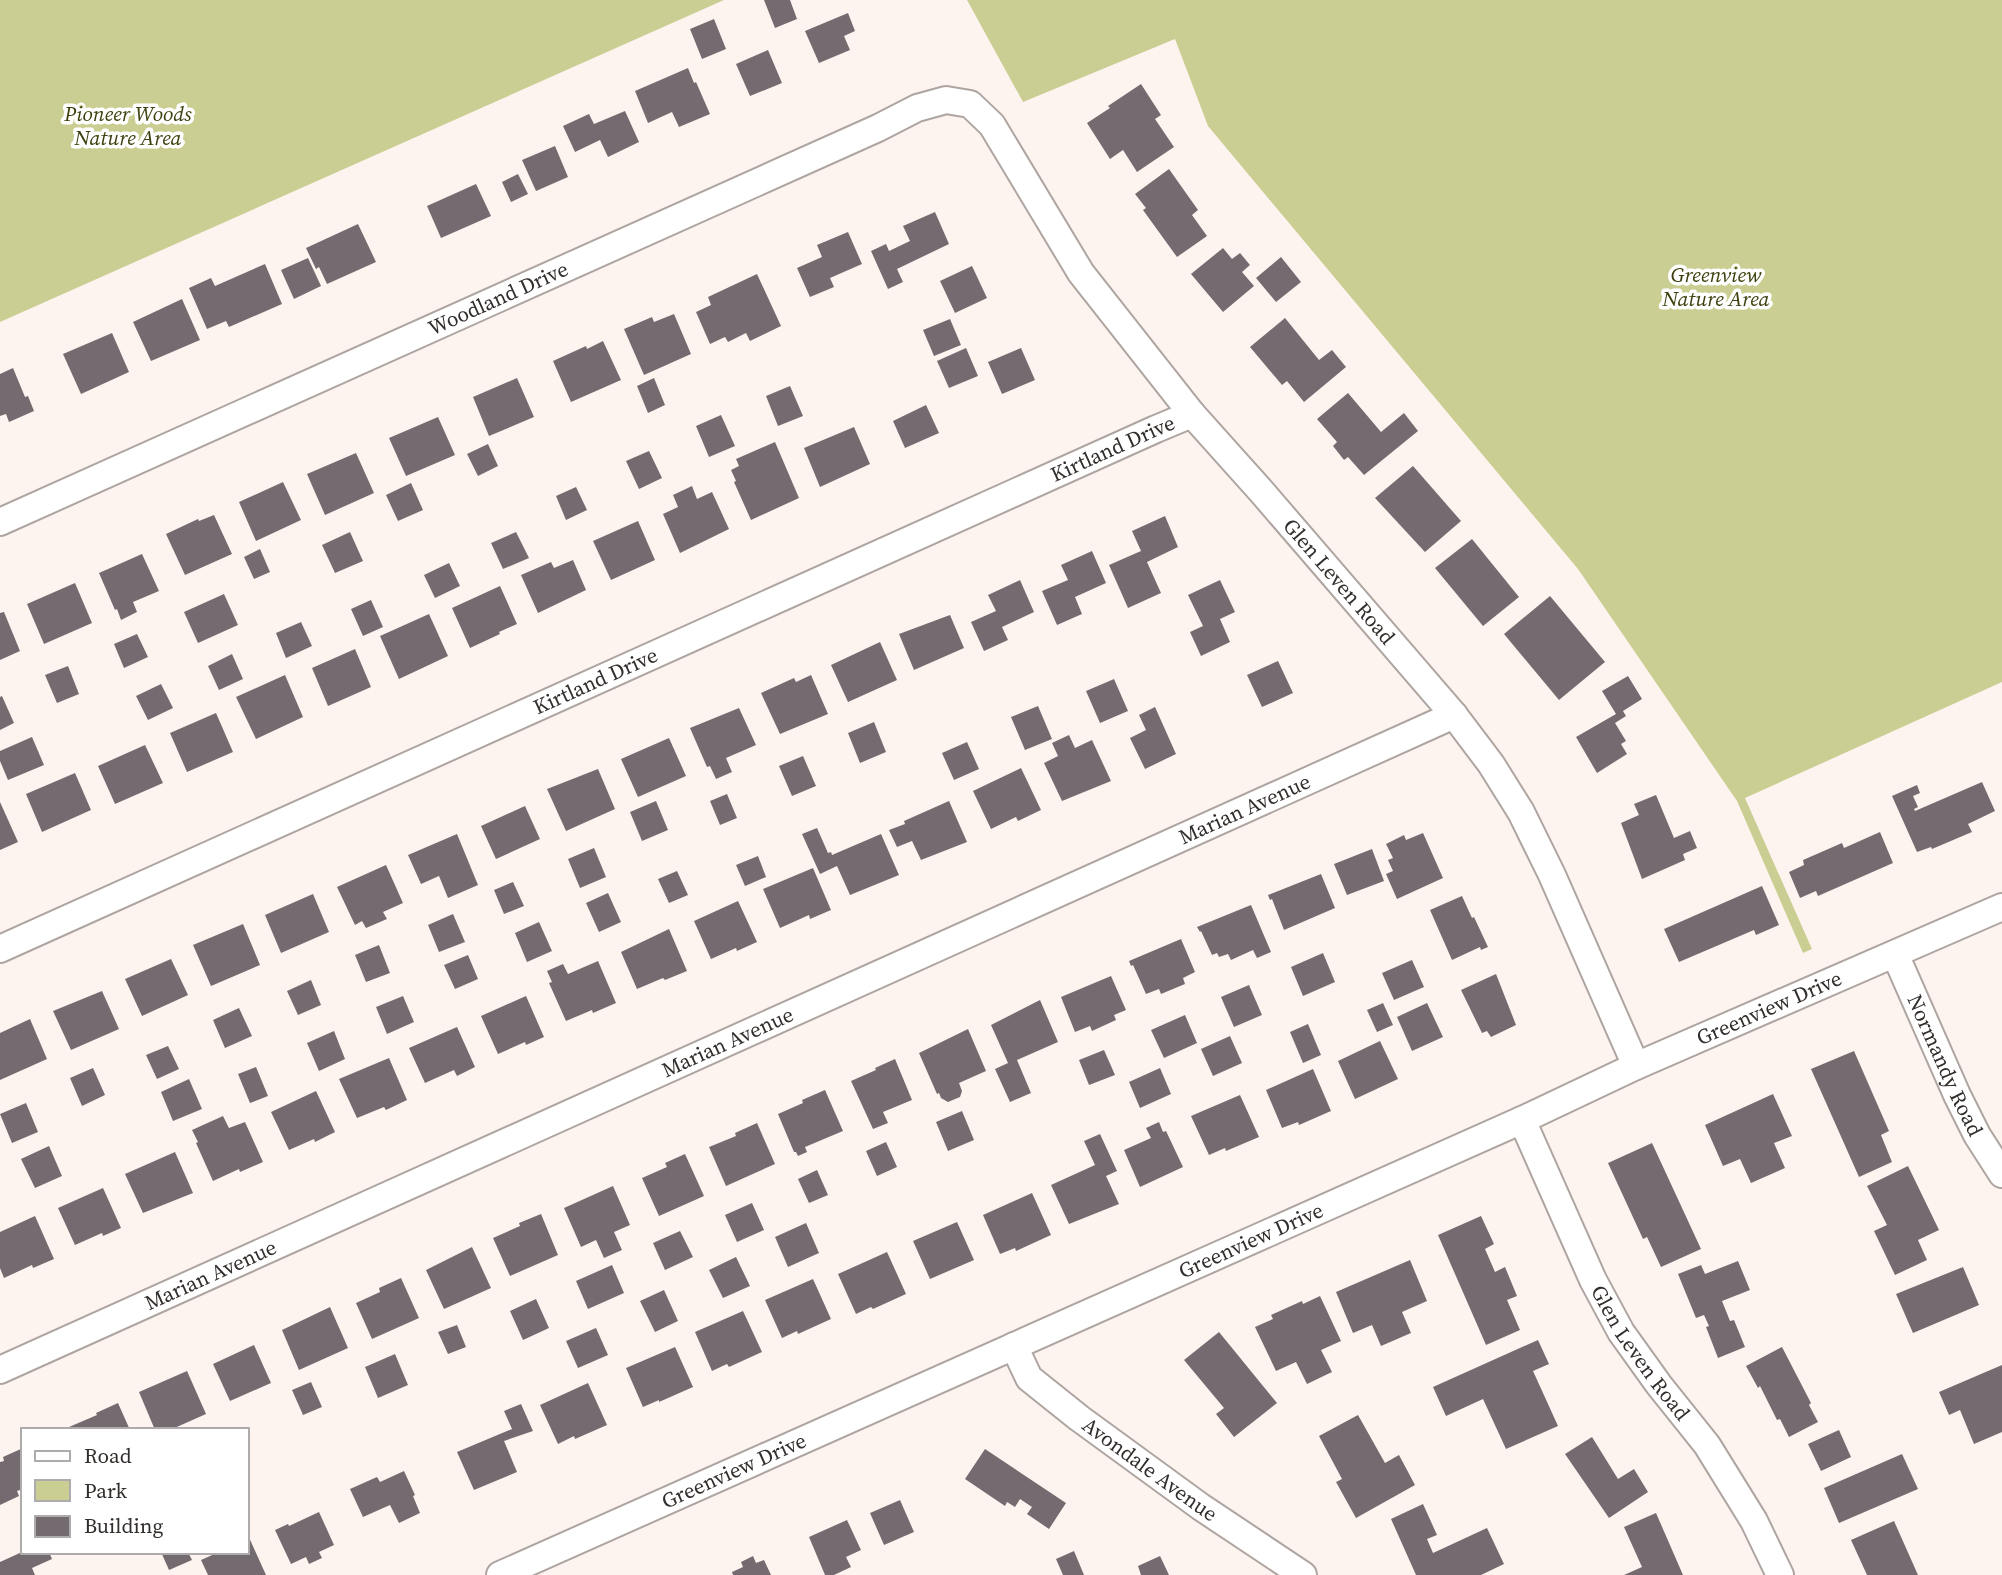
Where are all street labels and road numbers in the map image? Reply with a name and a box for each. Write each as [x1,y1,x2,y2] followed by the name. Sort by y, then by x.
[423,254,573,342] street label: Woodland Drive
[1046,408,1179,489] street label: Kirtland Drive
[1277,512,1402,651] street label: Glen Leven Road
[529,640,662,721] street label: Kirtland Drive
[1174,767,1315,851] street label: Marian Avenue
[1692,963,1846,1052] street label: Greenview Drive
[1901,990,1990,1141] street label: Normandy Road
[657,1000,798,1084] street label: Marian Avenue
[1174,1195,1328,1285] street label: Greenview Drive
[140,1232,281,1317] street label: Marian Avenue
[1584,1280,1697,1426] street label: Glen Leven Road
[1077,1410,1223,1528] street label: Avondale Avenue
[657,1426,811,1515] street label: Greenview Drive

